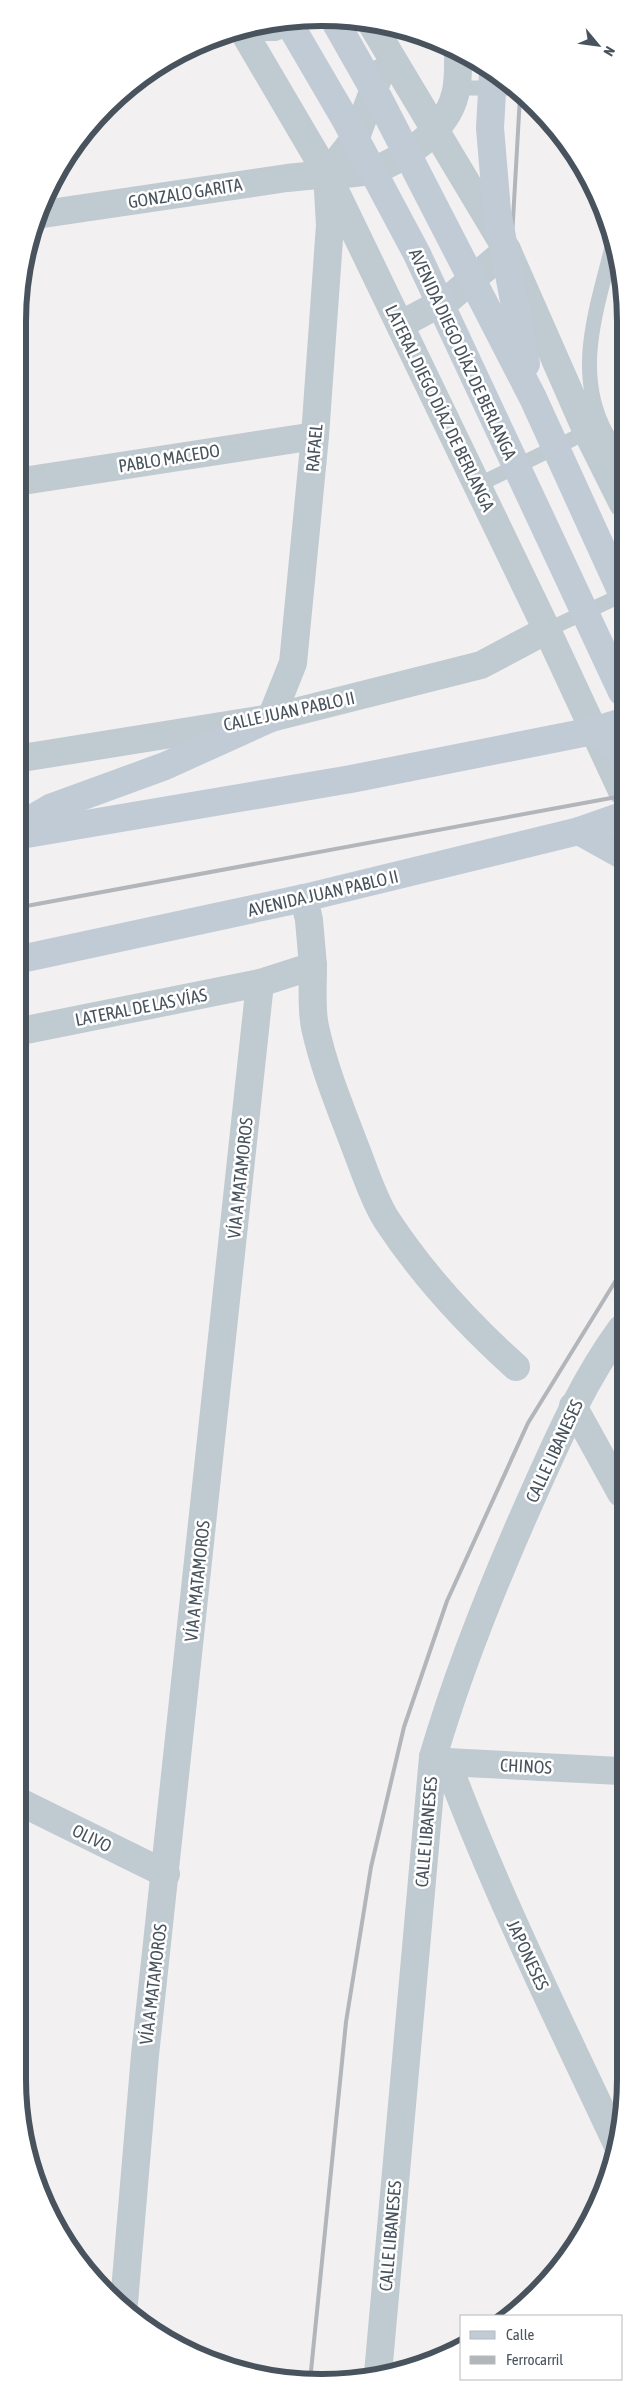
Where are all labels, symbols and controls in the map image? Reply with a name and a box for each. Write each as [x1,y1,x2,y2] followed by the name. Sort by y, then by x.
[573,20,623,70] north arrow
[600,44,618,59] text: N
[126,174,244,212] street label: GONZALO GARITA
[405,245,521,463] street label: AVENIDA DIEGO DÍAZ DE BERLANGA
[381,301,499,515] street label: LATERAL DIEGO DÍAZ DE BERLANGA
[301,423,327,473] street label: RAFAEL
[117,440,221,476] street label: PABLO MACEDO
[222,687,356,735] street label: CALLE JUAN PABLO II
[246,865,400,921] street label: AVENIDA JUAN PABLO II
[73,984,209,1030] street label: LATERAL DE LAS VÍAS
[223,1116,257,1240] street label: VÍA A MATAMOROS
[521,1396,587,1506] street label: CALLE LIBANESES
[180,1519,214,1643] street label: VÍA A MATAMOROS
[500,1754,553,1778] street label: CHINOS
[411,1775,441,1888] street label: CALLE LIBANESES
[69,1820,115,1856] street label: OLIVO
[503,1917,554,1994] street label: JAPONESES
[135,1922,171,2046] street label: VÍA A MATAMOROS
[375,2179,405,2292] street label: CALLE LIBANESES
[460,2315,623,2380] legend
[506,2326,535,2343] text: Calle
[506,2351,563,2368] text: Ferrocarril

